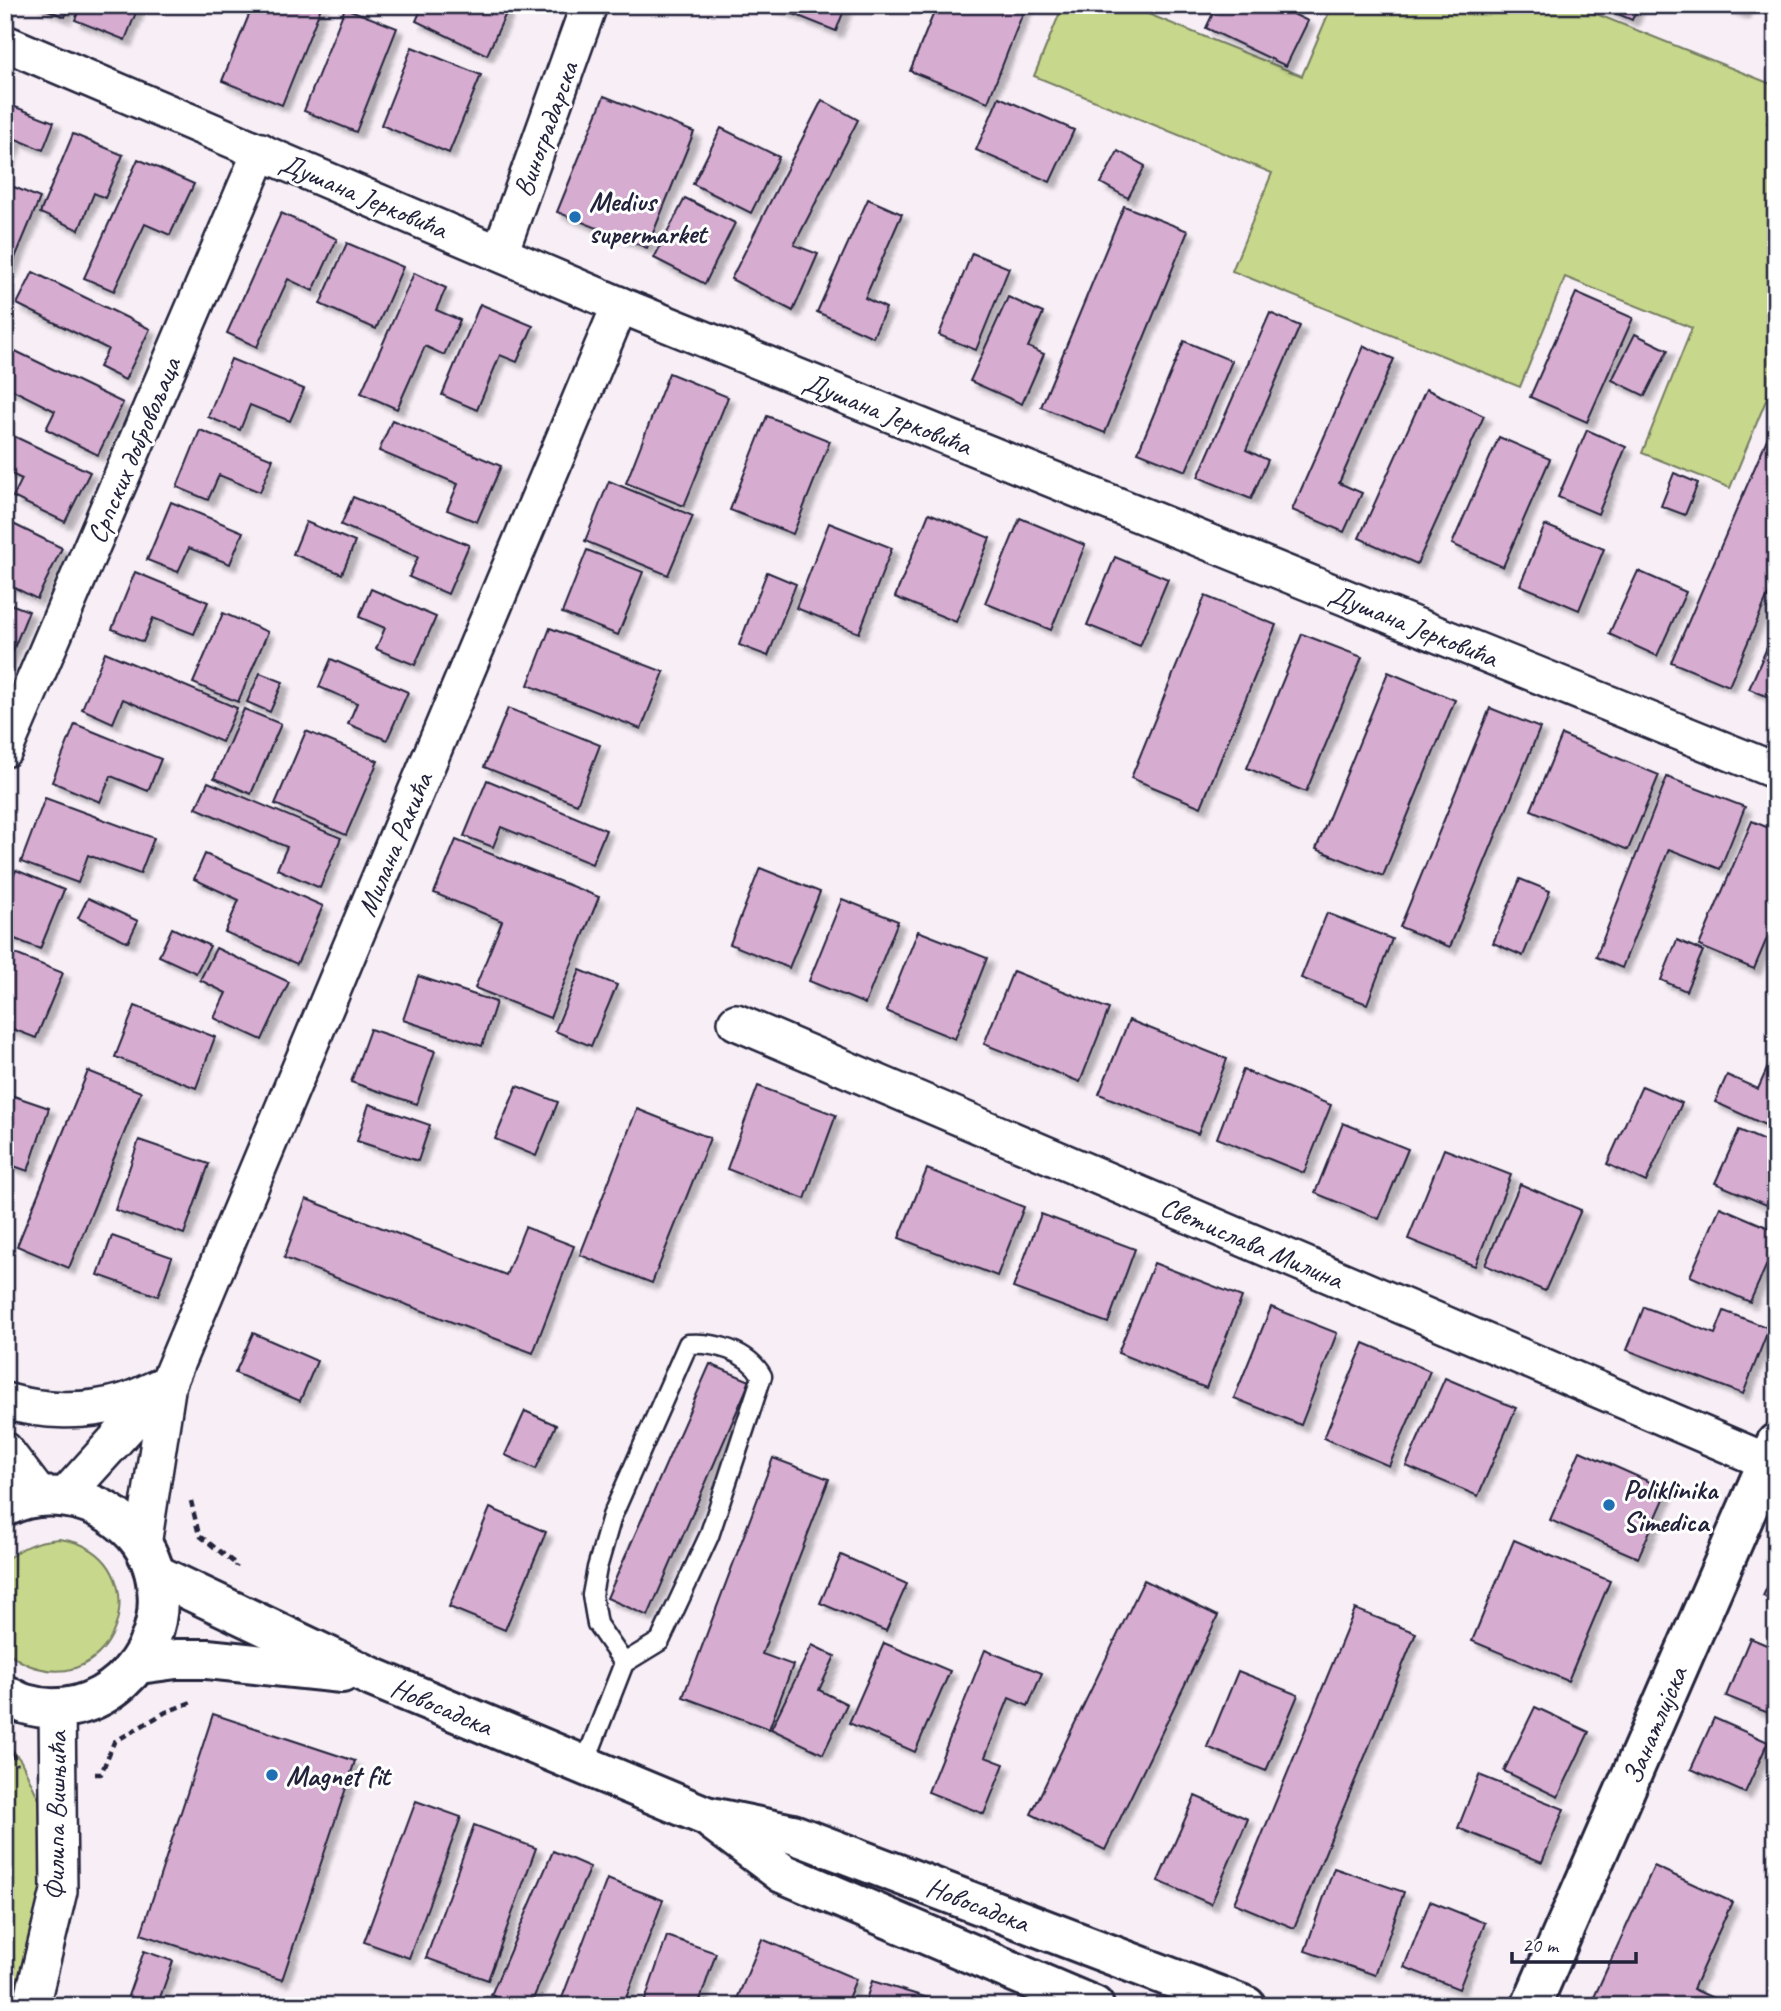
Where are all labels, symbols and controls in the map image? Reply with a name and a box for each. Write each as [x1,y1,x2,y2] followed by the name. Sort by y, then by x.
[505,55,587,201] street label: Виноградарска
[275,145,454,247] street label: Душана Јерковића
[589,184,709,251] place label: Medius supermarket
[567,209,583,225] marker: Medius supermarket
[79,350,189,548] street label: Српских добровољаца
[799,364,978,464] street label: Душана Јерковића
[1325,576,1504,676] street label: Душана Јерковића
[349,765,441,921] street label: Милана Ракића
[1155,1188,1350,1297] street label: Светислава Милина
[1623,1472,1720,1539] place label: Poliklinika Simedica
[1601,1497,1617,1513] marker: Poliklinika Simedica
[1614,1659,1696,1789] street label: Занатлијска
[386,1669,499,1744] street label: Новосадска
[37,1729,75,1901] street label: Филипа Вишњића
[286,1758,392,1793] place label: Magnet fit
[264,1767,280,1783] marker: Magnet fit
[922,1869,1036,1941] street label: Новосадска
[1512,1920,1636,1964] scale bar
[1522,1932,1560,1958] text: 20 m

